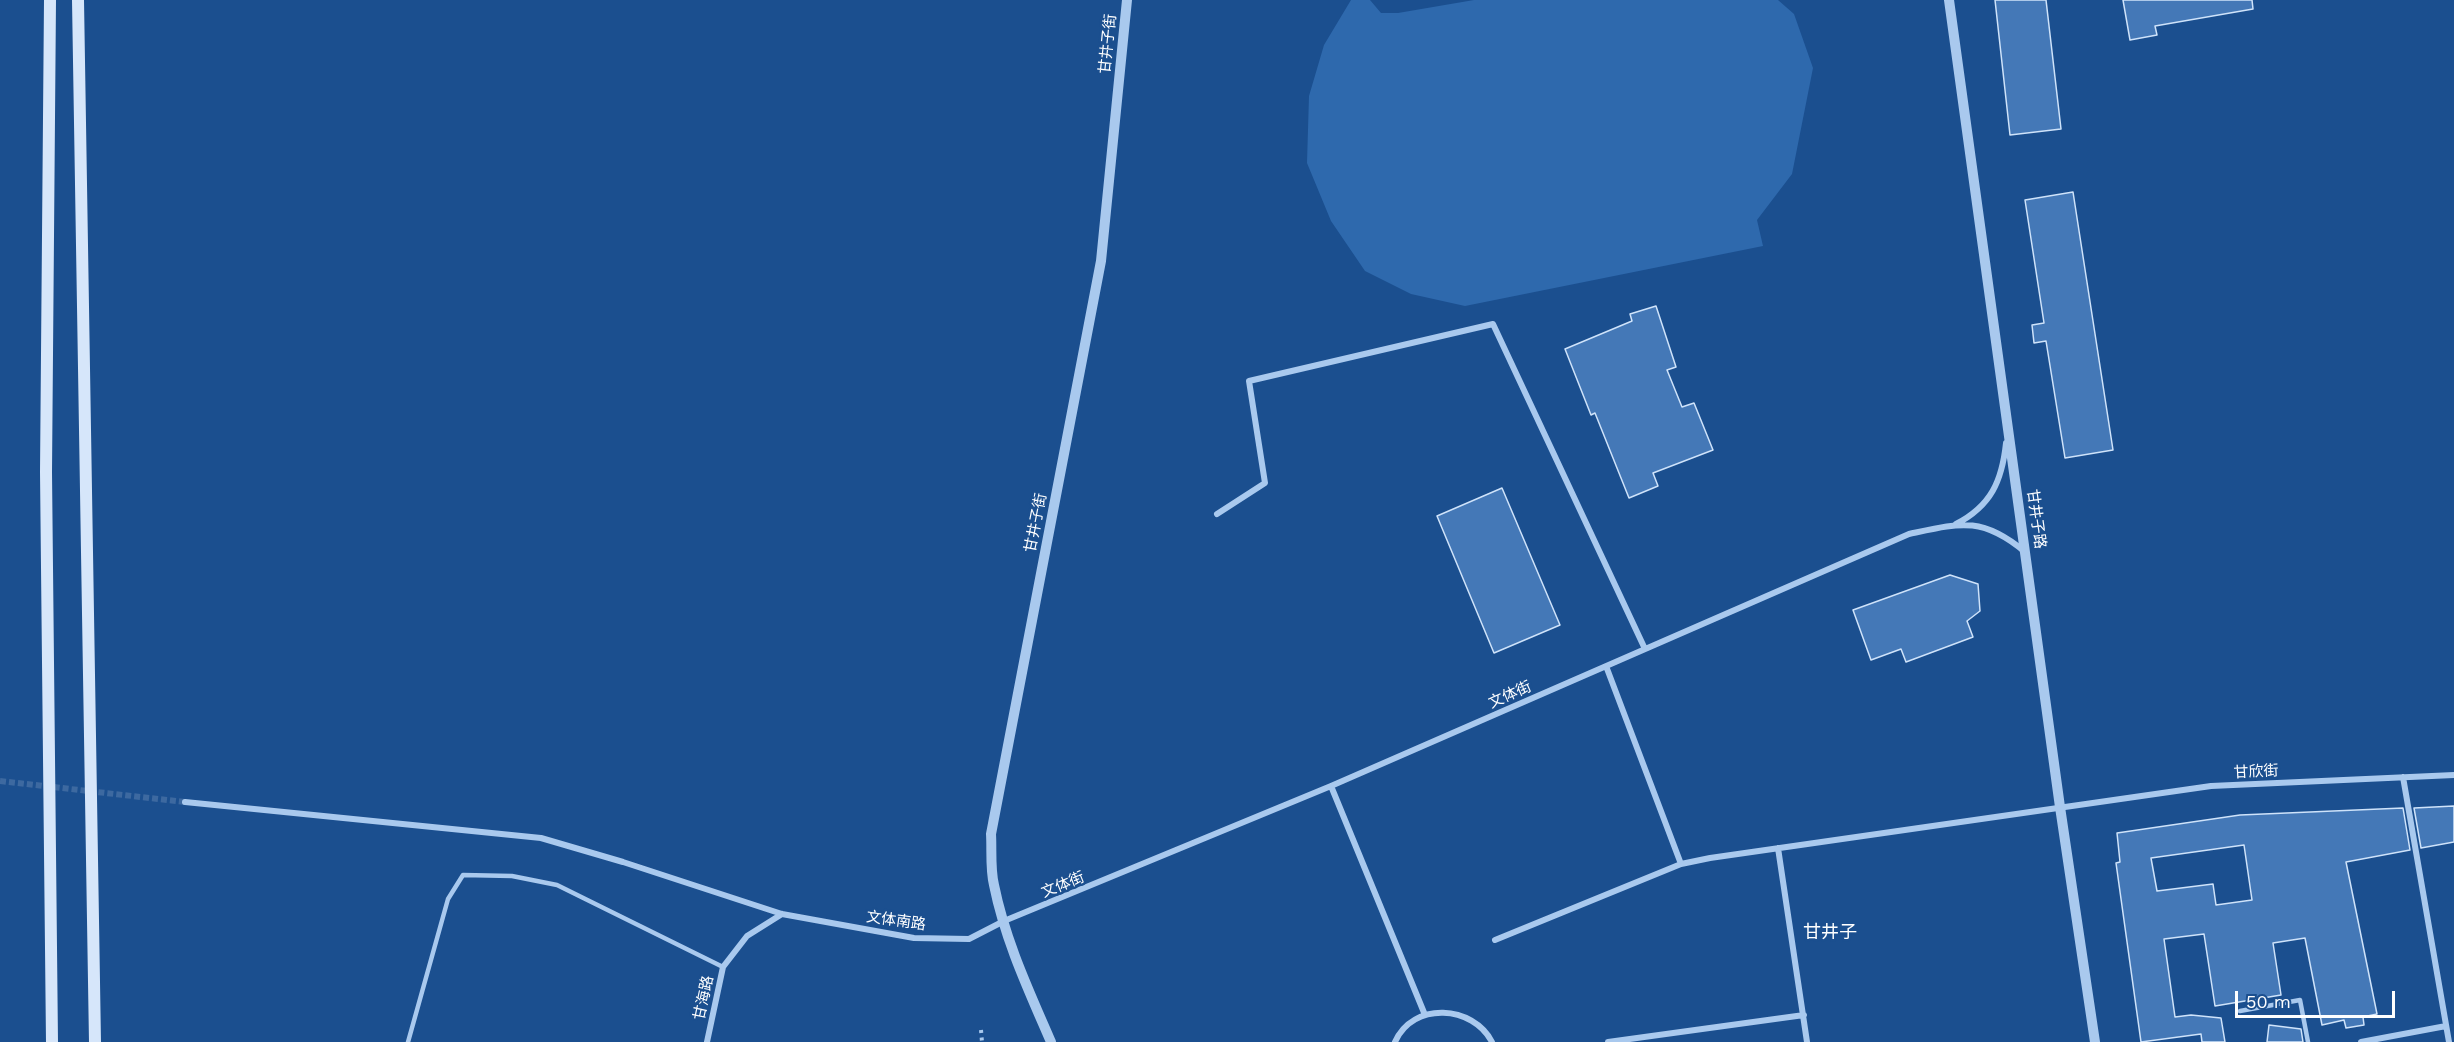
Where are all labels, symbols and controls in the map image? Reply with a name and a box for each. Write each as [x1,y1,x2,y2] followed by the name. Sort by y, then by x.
[1096,13,1120,75] street label: 甘井子街
[2023,488,2049,550] street label: 甘井子路
[1021,492,1051,554] street label: 甘井子街
[1486,678,1534,712] street label: 文体街
[2233,762,2279,782] street label: 甘欣街
[1039,868,1087,902] street label: 文体街
[865,908,927,934] street label: 文体南路
[1803,922,1857,944] district label: 甘井子
[691,974,717,1022] street label: 甘海路
[2238,979,2398,1017] scale bar
[2246,991,2291,1012] text: 50 m

